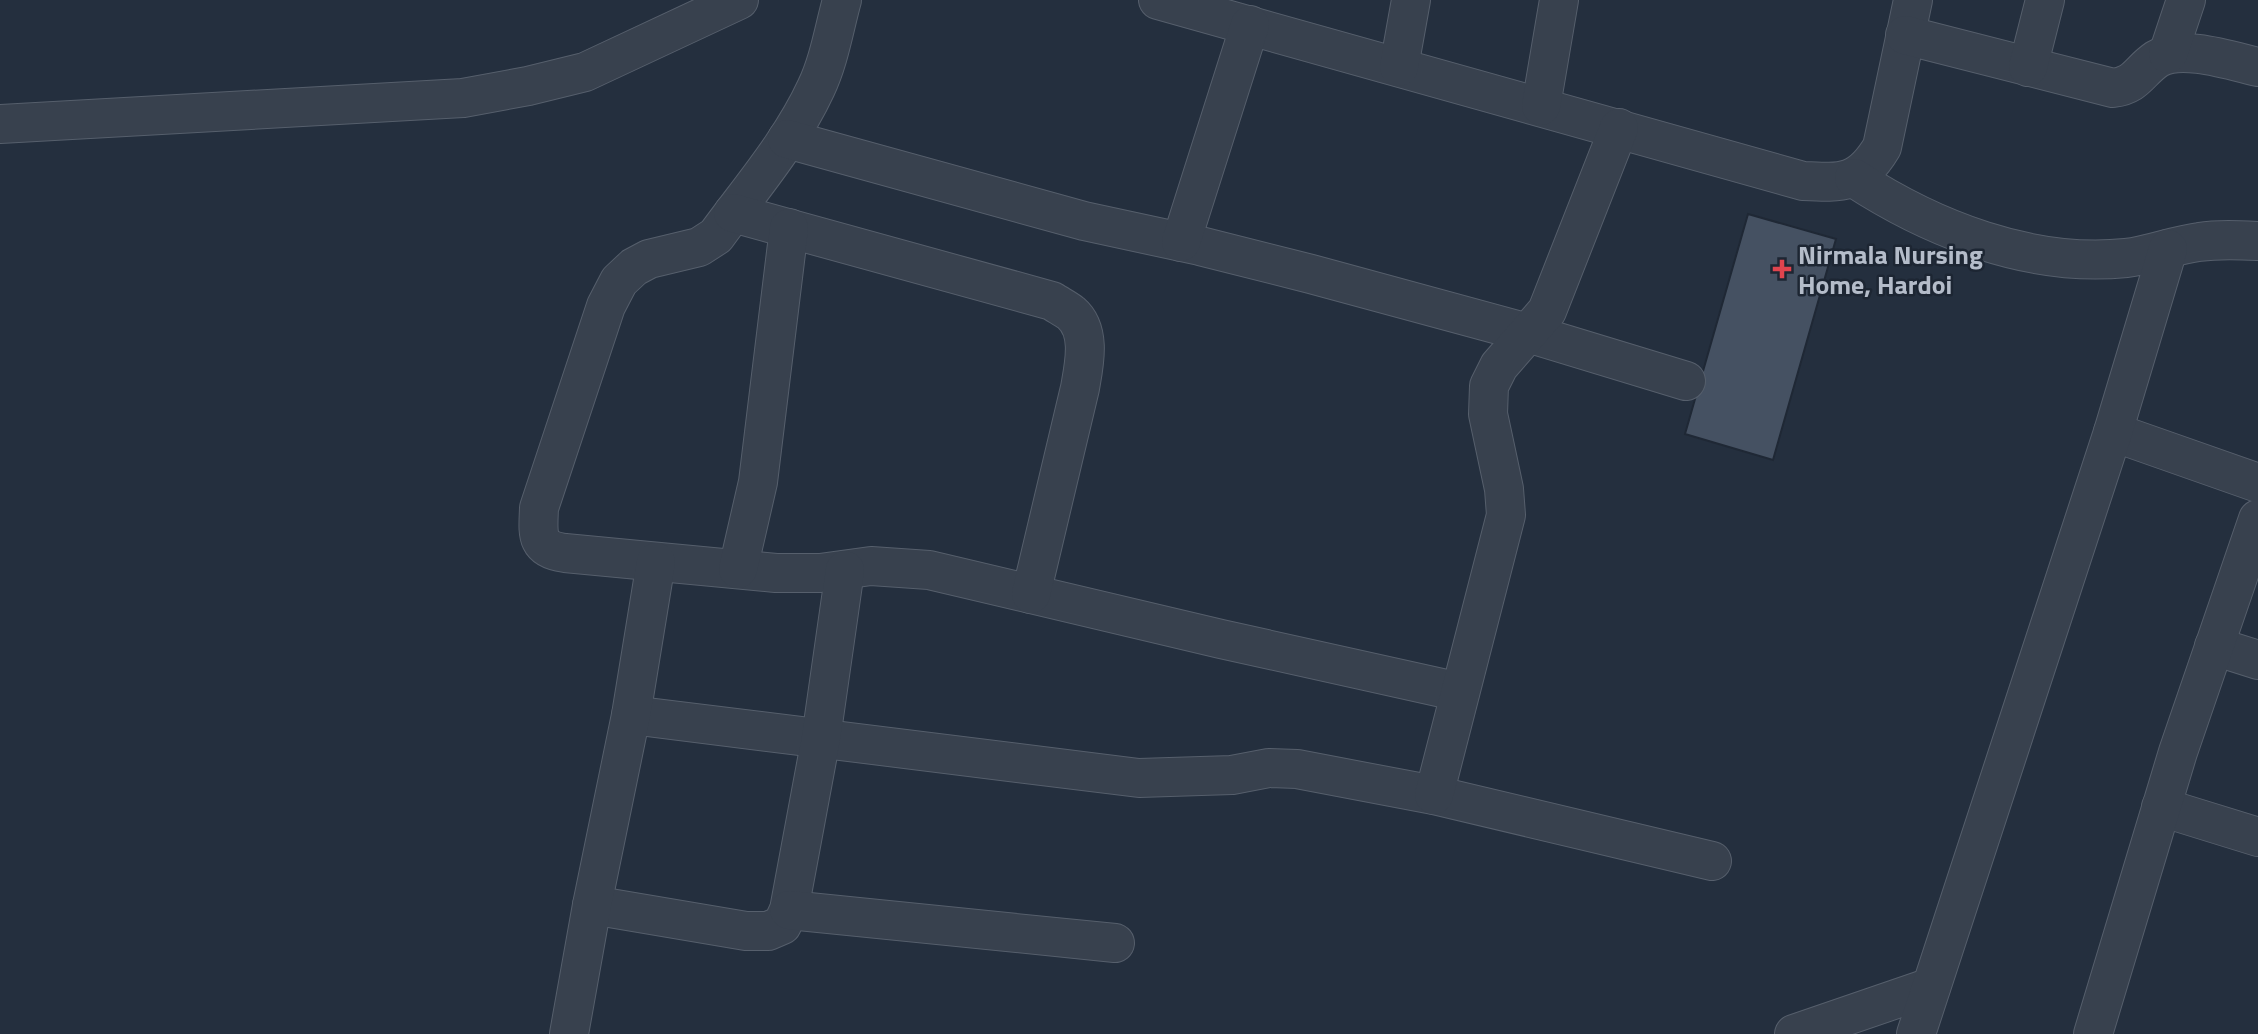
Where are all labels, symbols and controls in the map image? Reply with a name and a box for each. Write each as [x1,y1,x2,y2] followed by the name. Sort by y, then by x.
[1798,235,1983,304] place label: Nirmala Nursing Home, Hardoi
[1772,259,1792,279] marker: Nirmala Nursing Home, Hardoi

